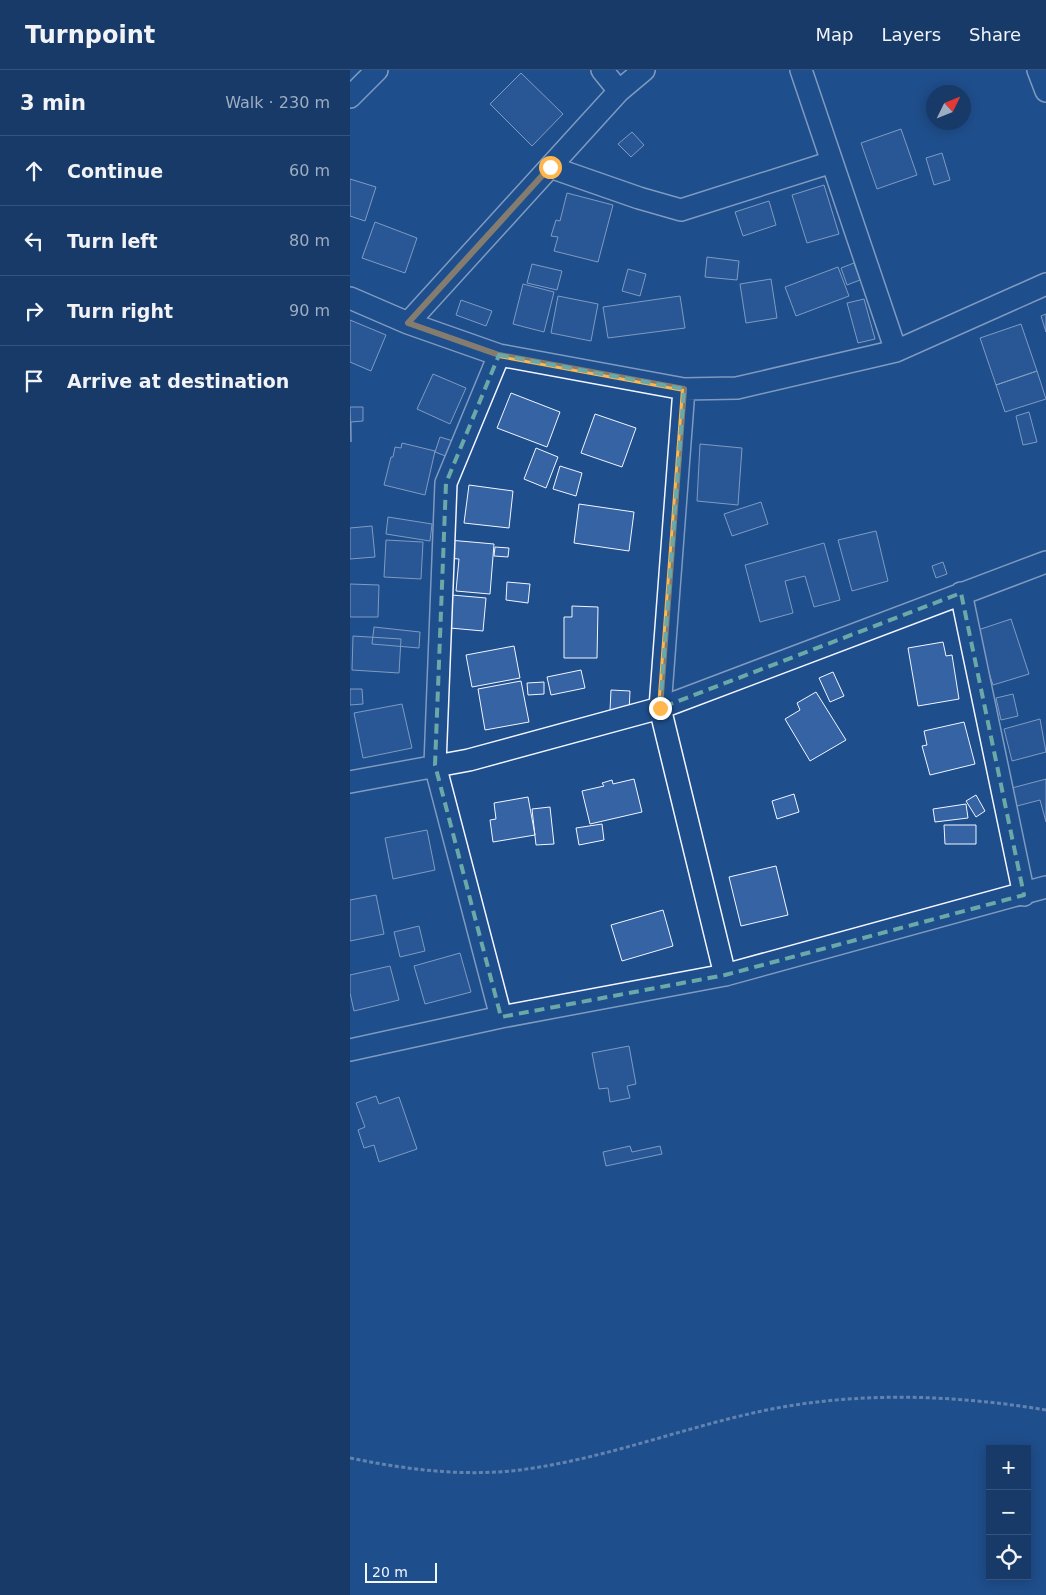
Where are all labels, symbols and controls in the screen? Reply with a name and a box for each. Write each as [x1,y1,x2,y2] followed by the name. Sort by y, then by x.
[25,21,155,49] text: Turnpoint
[815,24,853,45] text: Map
[881,24,941,45] text: Layers
[969,24,1021,45] text: Share
[926,85,971,130] north arrow
[20,91,86,115] text: 3 min
[225,93,330,112] text: Walk · 230 m
[539,156,562,179] route start
[20,157,48,185] icon: ahead
[67,160,163,182] text: Continue
[289,161,330,180] text: 60 m
[20,227,48,255] icon: left
[67,230,158,252] text: Turn left
[289,231,330,250] text: 80 m
[20,297,48,325] icon: right
[67,300,173,322] text: Turn right
[289,301,330,320] text: 90 m
[20,367,48,395] icon: arrive
[67,370,289,392] text: Arrive at destination
[649,697,672,720] route end
[986,1445,1031,1580] map controls
[986,1445,1031,1490] button: +
[986,1490,1031,1535] button: −
[986,1535,1031,1580] button: locate
[365,1560,438,1583] scale bar
[372,1564,408,1580] text: 20 m

